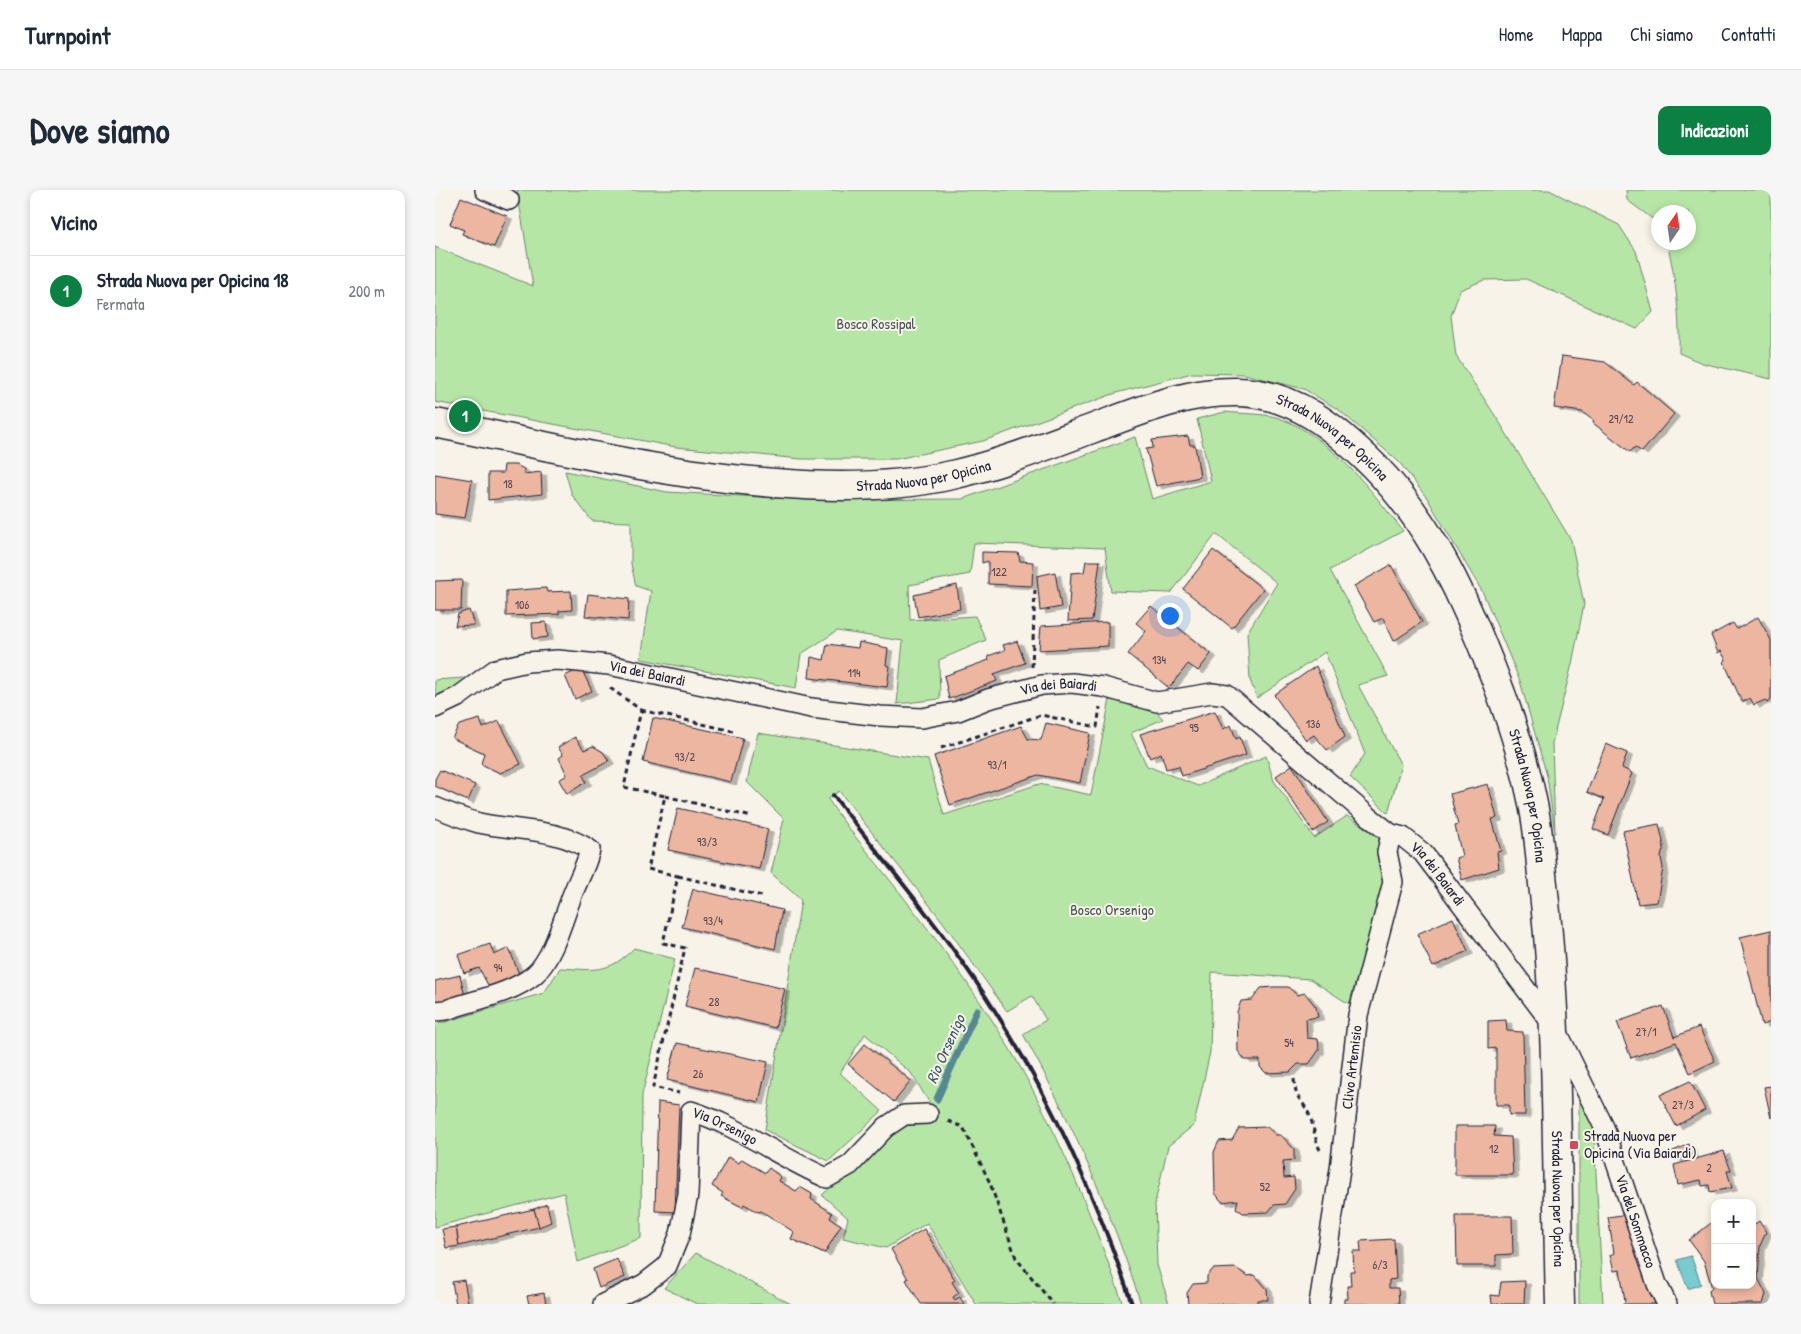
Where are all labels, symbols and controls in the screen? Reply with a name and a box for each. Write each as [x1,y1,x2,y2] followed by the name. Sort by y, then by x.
[25,19,110,51] text: Turnpoint
[1499,22,1534,47] text: Home
[1562,22,1602,47] text: Mappa
[1630,22,1693,47] text: Chi siamo
[1721,22,1776,47] text: Contatti
[1658,106,1771,155] button: Indicazioni
[30,107,170,154] text: Dove siamo
[1651,205,1696,250] north arrow
[50,208,97,237] text: Vicino
[97,267,289,293] text: Strada Nuova per Opicina 18
[63,280,69,302] text: 1
[349,280,385,302] text: 200 m
[97,293,144,315] text: Fermata
[837,313,915,334] park label: Bosco Rossipal
[1274,388,1394,485] street label: Strada Nuova per Opicina
[449,397,481,435] pin: 1
[1608,410,1634,427] house number: 29/12
[856,454,993,496] street label: Strada Nuova per Opicina
[503,475,513,492] house number: 18
[991,563,1007,580] house number: 122
[515,596,529,613] house number: 106
[1157,603,1183,629] your location
[1152,651,1167,668] house number: 134
[607,654,688,691] street label: Via dei Baiardi
[847,664,861,681] house number: 114
[1018,672,1098,700] street label: Via dei Baiardi
[1306,715,1320,732] house number: 136
[1189,719,1199,736] house number: 95
[1504,726,1552,863] street label: Strada Nuova per Opicina
[675,748,696,765] house number: 93/2
[987,756,1007,773] house number: 93/1
[697,833,717,850] house number: 93/3
[1406,836,1470,910] street label: Via dei Baiardi
[1070,899,1154,920] park label: Bosco Orsenigo
[703,912,723,929] house number: 93/4
[494,959,503,976] house number: 94
[709,993,719,1010] house number: 28
[920,1010,971,1087] water label: Rio Orsenigo
[1636,1023,1657,1040] house number: 27/1
[1336,1024,1367,1110] street label: Clivo Artemisio
[1284,1034,1294,1051] house number: 54
[693,1065,703,1082] house number: 26
[1672,1096,1694,1113] house number: 27/3
[689,1101,761,1150] street label: Via Orsenigo
[1584,1125,1697,1163] place label: Strada Nuova per Opicina (Via Baiardi)
[1547,1131,1570,1267] street label: Strada Nuova per Opicina
[1568,1139,1580,1151] marker: Strada Nuova per Opicina (Via Baiardi)
[1489,1140,1499,1157] house number: 12
[1706,1159,1712,1176] house number: 2
[1611,1172,1662,1271] street label: Via del Sommacco
[1260,1178,1271,1195] house number: 52
[1711,1199,1756,1289] map controls
[1711,1199,1756,1244] button: +
[1711,1244,1756,1289] button: −
[1372,1256,1388,1273] house number: 6/3

